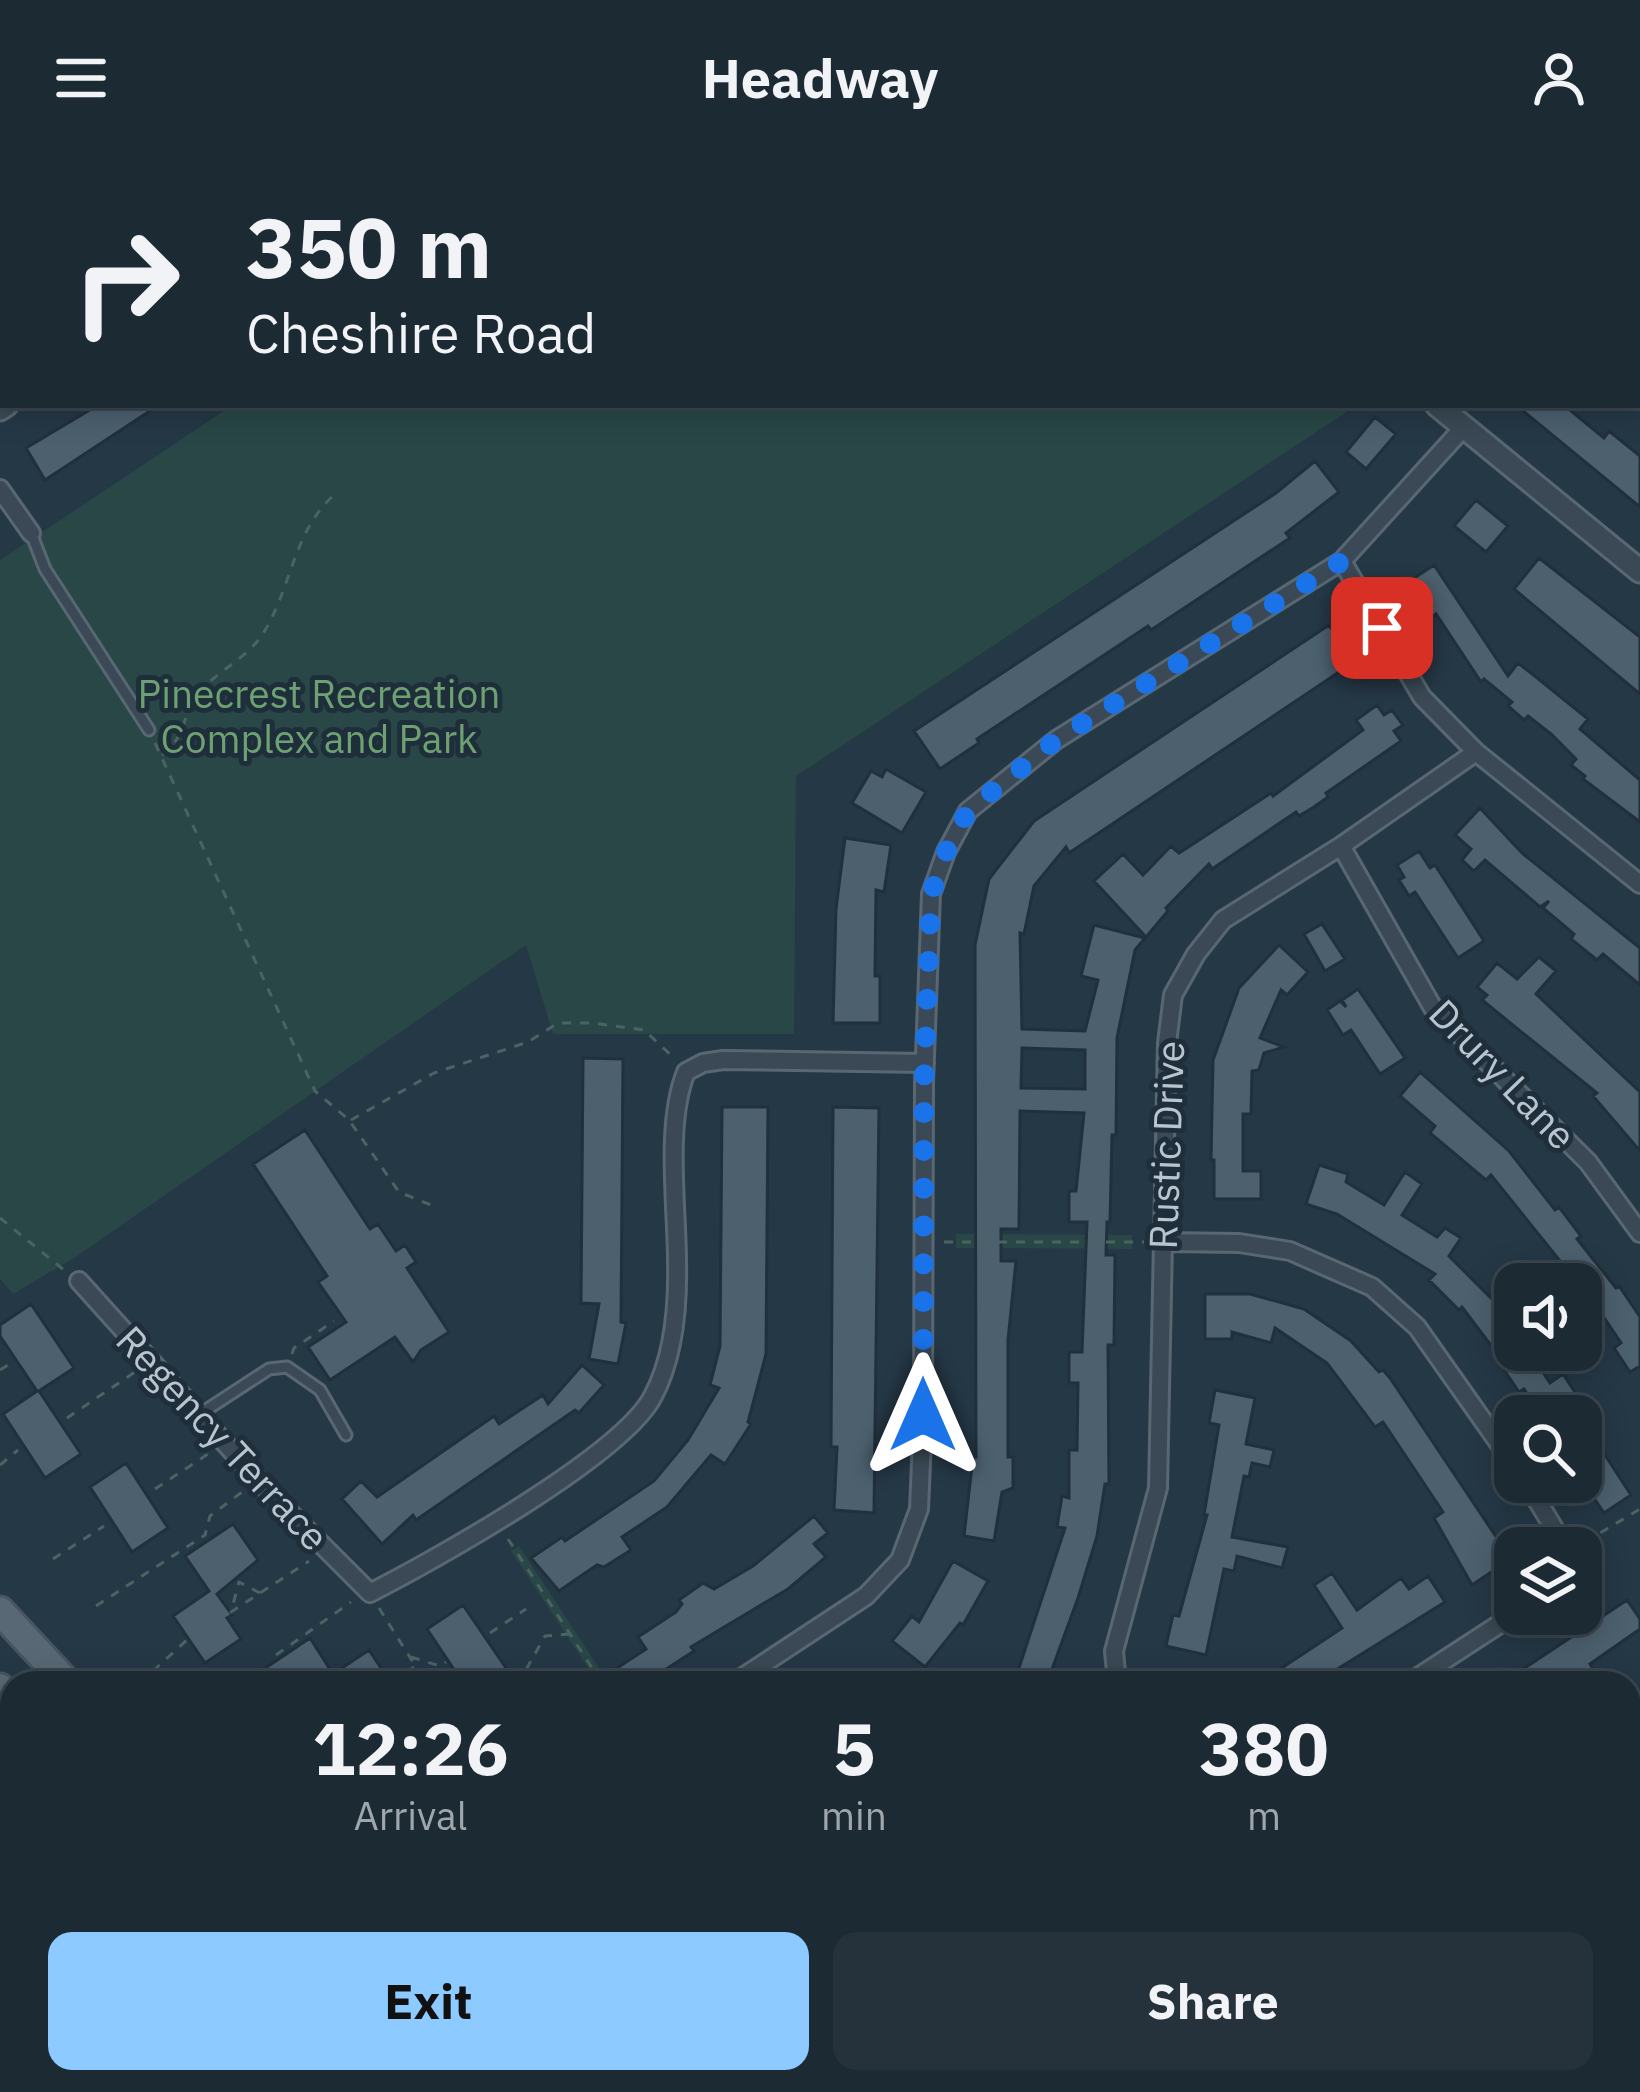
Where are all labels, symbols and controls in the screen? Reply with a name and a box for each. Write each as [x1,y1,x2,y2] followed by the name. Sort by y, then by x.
[702,43,938,113] text: Headway
[48,45,114,111] icon: menu
[1526,45,1592,111] icon: person
[246,192,492,301] text: 350 m
[48,204,204,360] icon: right
[246,298,596,368] text: Cheshire Road
[1331,577,1433,679] pin
[1349,595,1415,661] icon: arrive
[138,668,500,764] park label: Pinecrest Recreation Complex and Park
[1419,988,1587,1160] street label: Drury Lane
[1137,1040,1195,1250] street label: Rustic Drive
[1494,1263,1602,1635] map controls
[1494,1263,1602,1371] button: sound
[106,1315,340,1561] street label: Regency Terrace
[860,1352,986,1478] position arrow
[1494,1395,1602,1503] button: search
[1494,1527,1602,1635] button: layers
[312,1701,509,1795] text: 12:26
[832,1701,876,1795] text: 5
[1199,1701,1329,1795] text: 380
[354,1790,467,1841] text: Arrival
[821,1790,887,1841] text: min
[1247,1790,1281,1841] text: m
[48,1932,809,2070] button: Exit
[833,1932,1593,2070] button: Share

